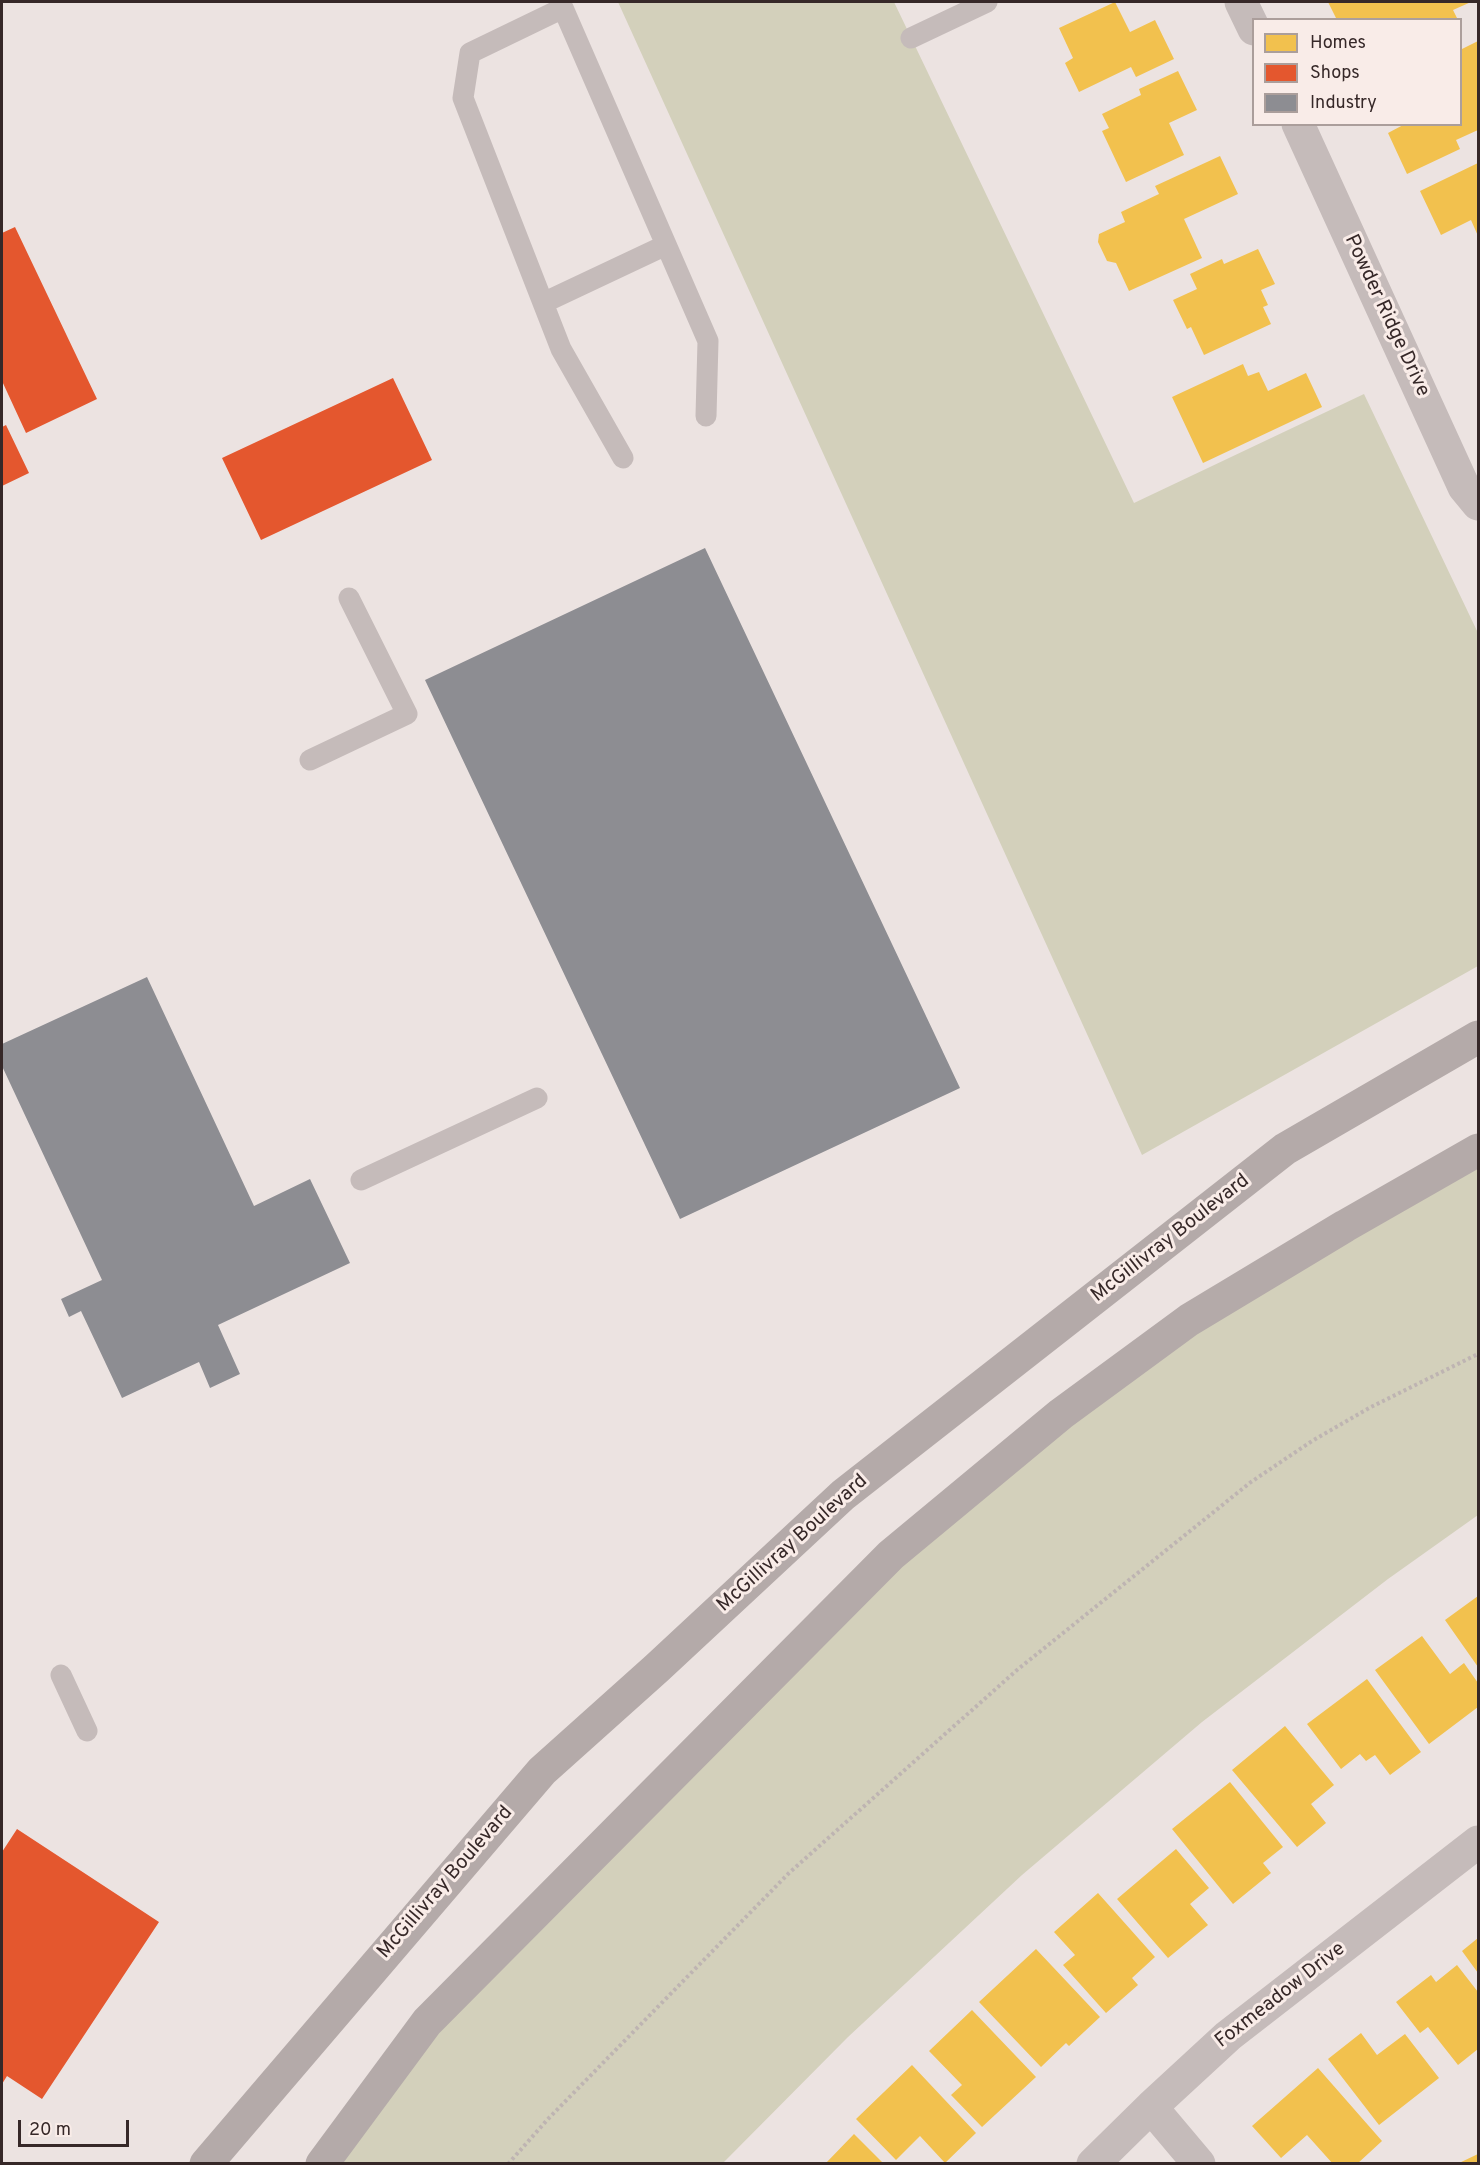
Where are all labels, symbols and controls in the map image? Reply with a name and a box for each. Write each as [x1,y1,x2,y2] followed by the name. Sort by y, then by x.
[1252,18,1462,126] legend
[1310,32,1366,55] text: Homes
[1310,62,1360,85] text: Shops
[1310,92,1377,115] text: Industry
[1338,231,1434,401] street label: Powder Ridge Drive
[1087,1170,1255,1308] street label: McGillivray Boulevard
[713,1470,873,1618] street label: McGillivray Boulevard
[373,1802,519,1964] street label: McGillivray Boulevard
[1211,1938,1351,2054] street label: Foxmeadow Drive
[21,2108,132,2146] scale bar
[29,2119,71,2142] text: 20 m

